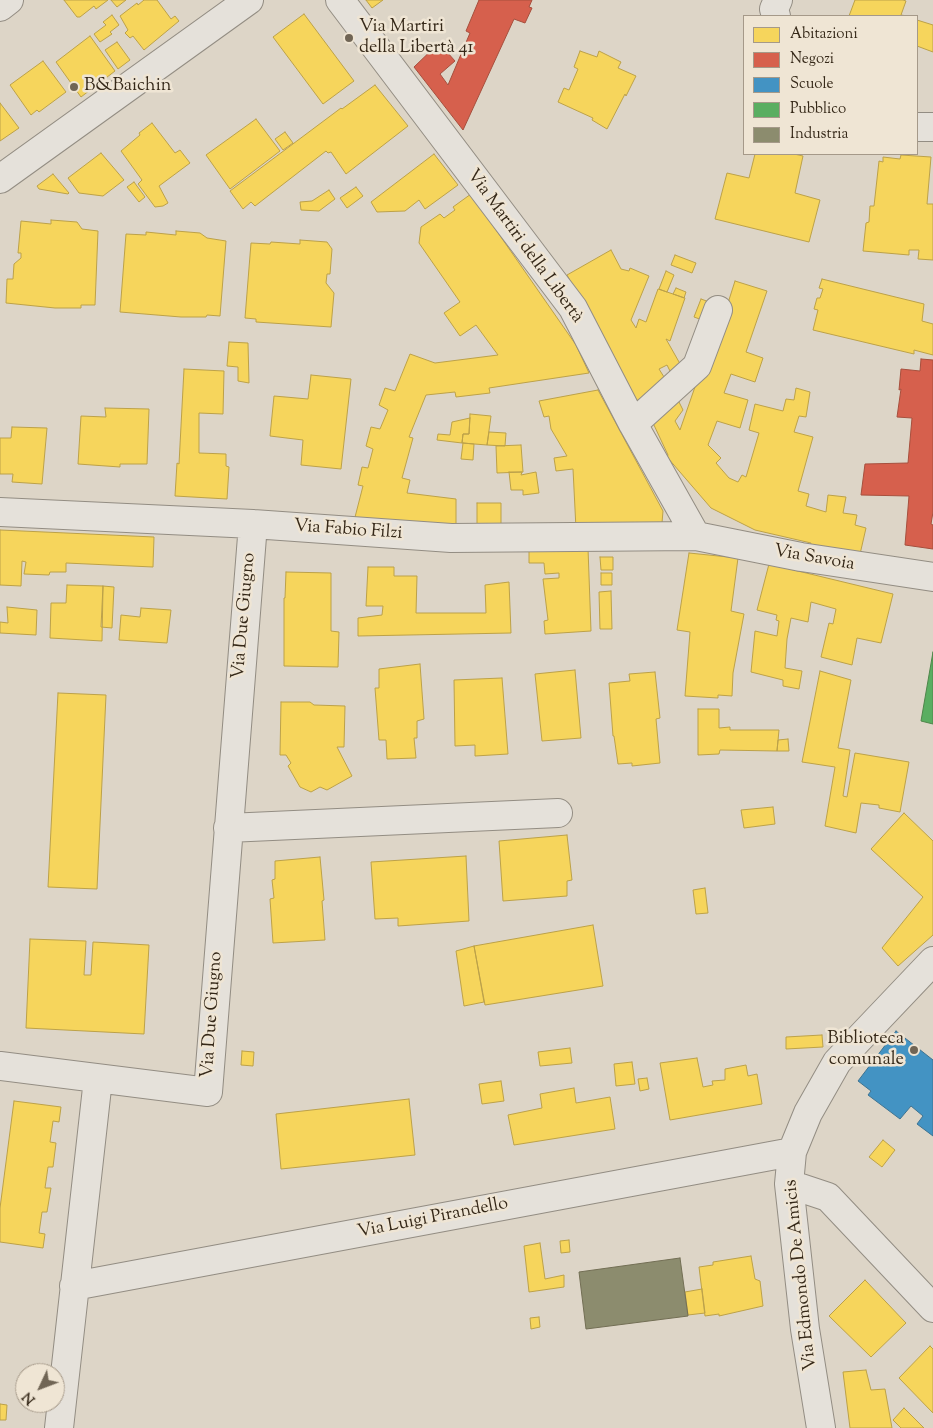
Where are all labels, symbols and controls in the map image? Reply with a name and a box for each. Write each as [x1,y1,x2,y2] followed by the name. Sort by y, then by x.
[743,15,918,155] legend
[359,17,474,59] place label: Via Martiri della Libertà 41
[790,24,858,45] text: Abitazioni
[343,32,355,44] marker: Via Martiri della Libertà 41
[790,49,834,70] text: Negozi
[790,74,834,95] text: Scuole
[84,76,171,98] place label: B&Baichin
[68,81,80,93] marker: B&Baichin
[790,99,846,120] text: Pubblico
[790,124,848,145] text: Industria
[461,166,587,328] street label: Via Martiri della Libertà
[293,516,403,546] street label: Via Fabio Filzi
[772,541,856,577] street label: Via Savoia
[229,552,261,680] street label: Via Due Giugno
[198,951,228,1079] street label: Via Due Giugno
[827,1029,904,1072] place label: Biblioteca comunale
[908,1044,920,1056] marker: Biblioteca comunale
[781,1179,823,1371] street label: Via Edmondo De Amicis
[356,1194,510,1244] street label: Via Luigi Pirandello
[15,1363,65,1413] north arrow
[19,1387,41,1408] text: N

